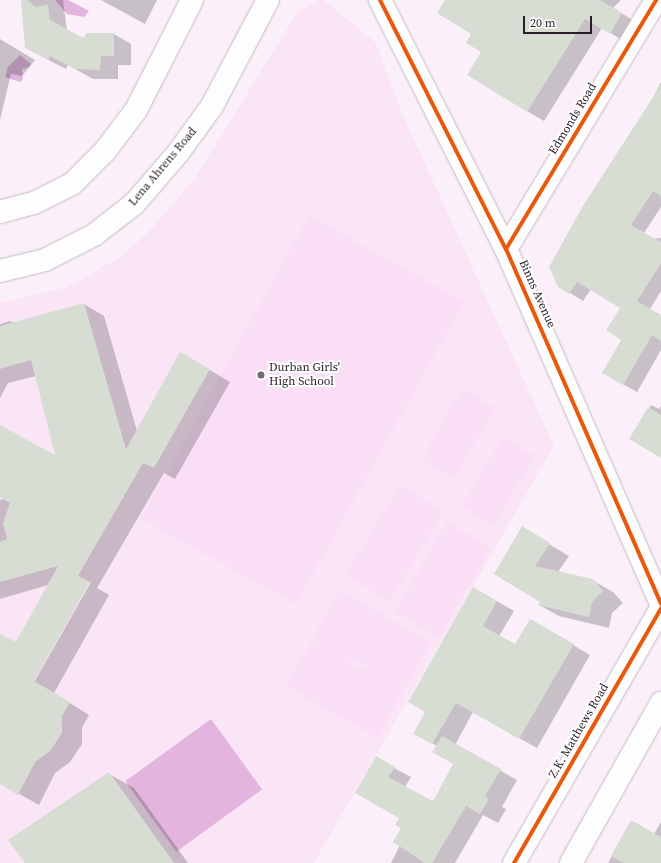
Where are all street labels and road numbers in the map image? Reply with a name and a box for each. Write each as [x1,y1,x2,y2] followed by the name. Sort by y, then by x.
[546,81,600,157] street label: Edmonds Road
[126,125,200,209] street label: Lena Ahrens Road
[516,258,558,330] street label: Binns Avenue
[546,681,612,781] street label: Z.K. Matthews Road

